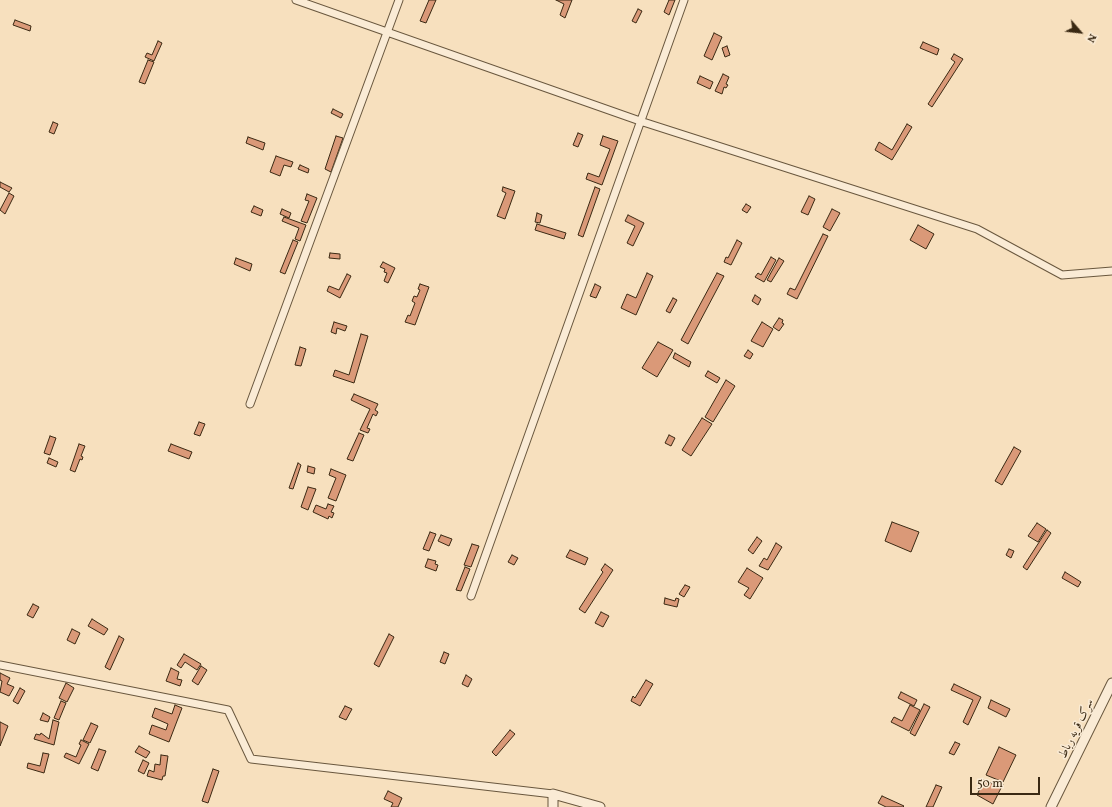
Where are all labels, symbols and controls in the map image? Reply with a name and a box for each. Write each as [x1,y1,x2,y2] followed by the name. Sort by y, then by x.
[1060,12,1100,52] north arrow
[1083,31,1100,45] text: N
[1056,697,1098,761] street label: سرک قریه رباط
[972,769,1042,795] scale bar
[977,776,1003,792] text: 50 m

